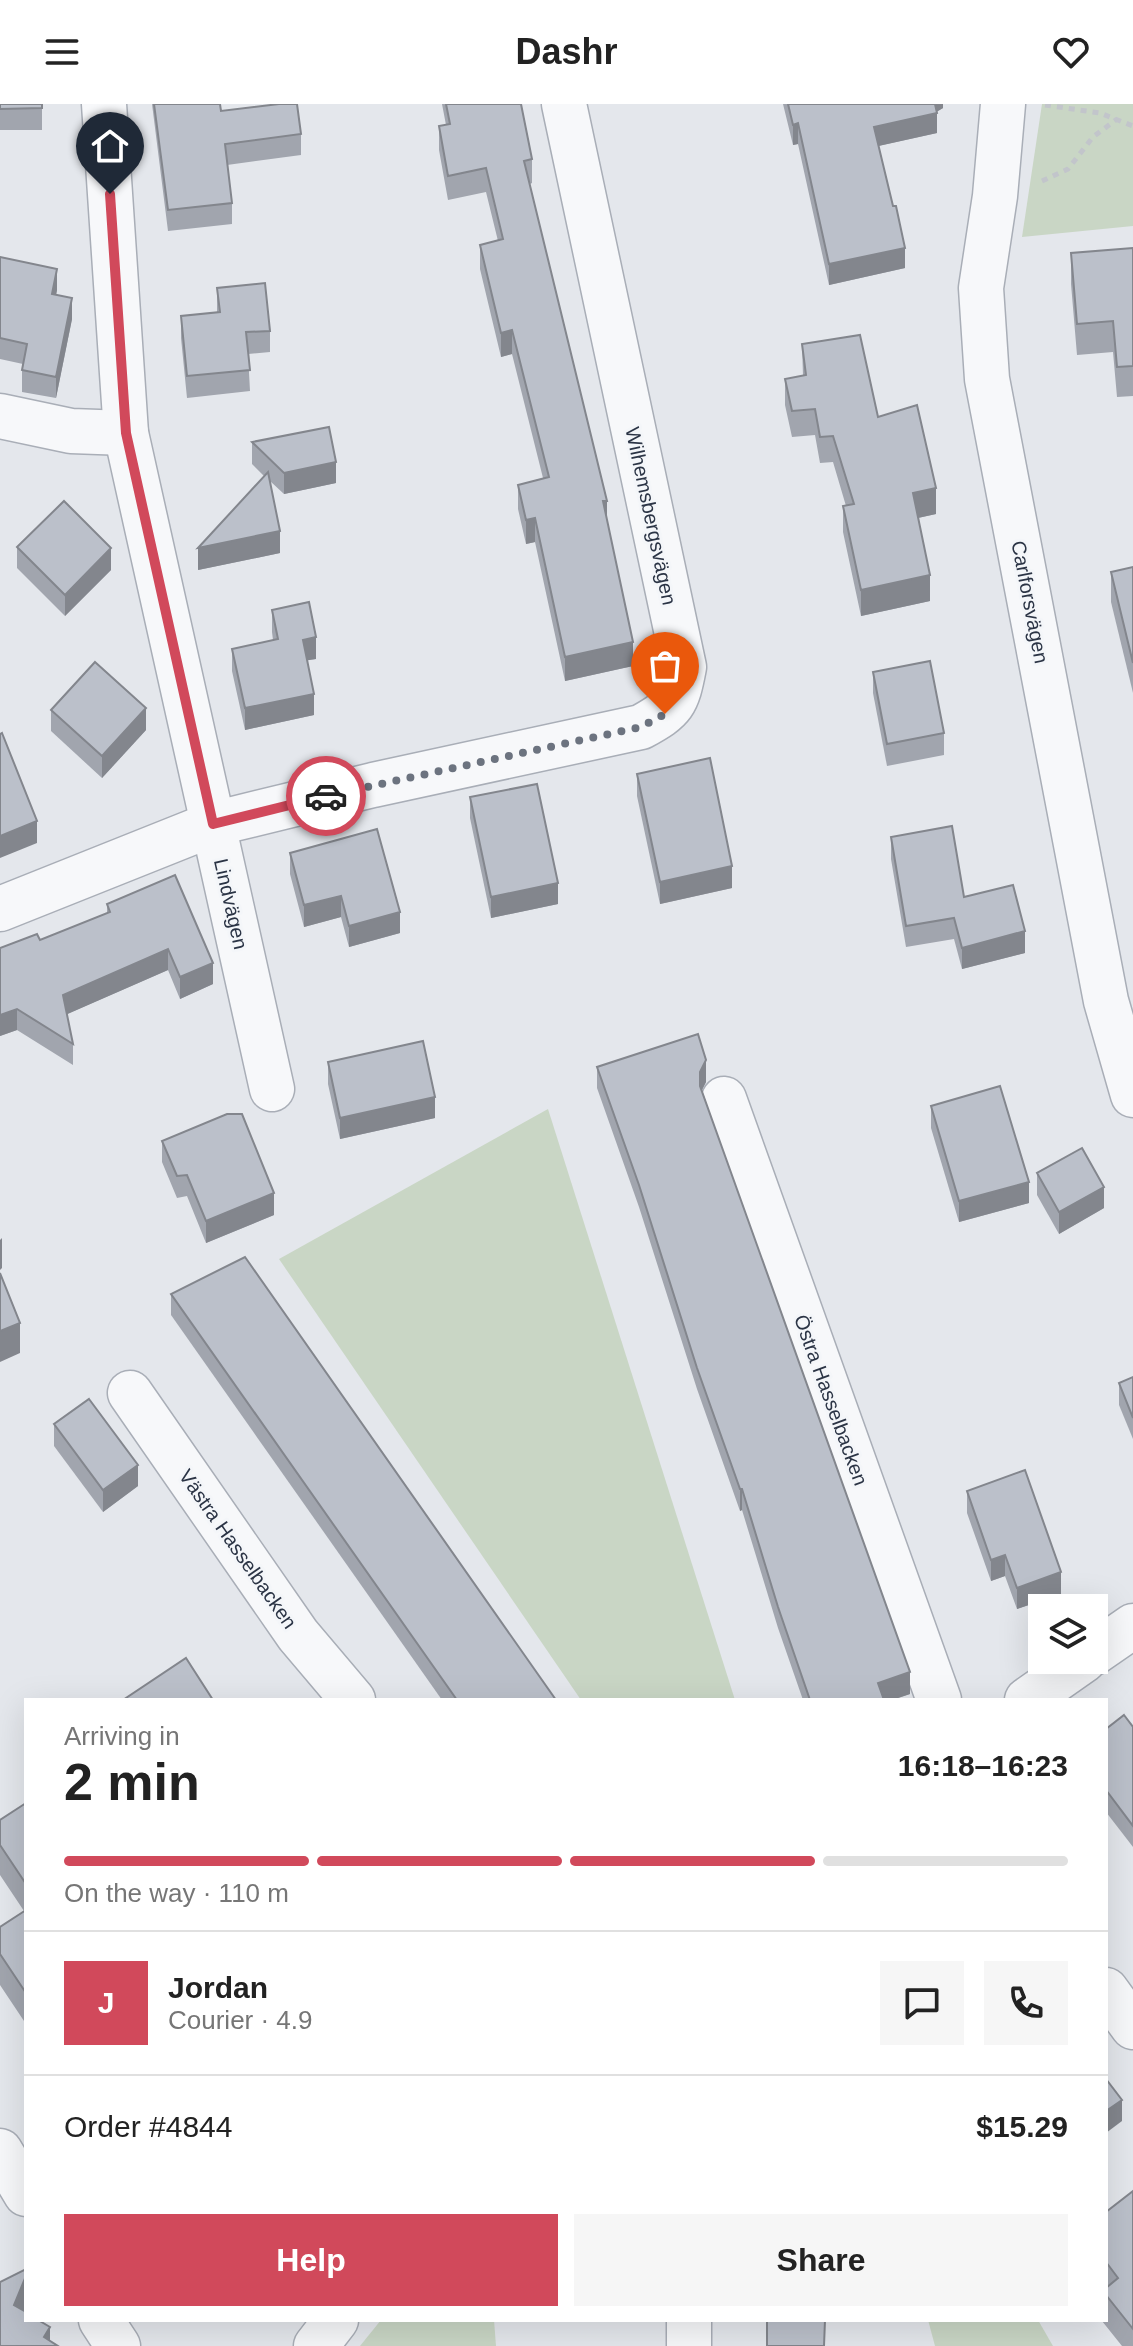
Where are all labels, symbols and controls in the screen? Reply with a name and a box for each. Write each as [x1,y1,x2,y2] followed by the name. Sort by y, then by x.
[40,30,84,74] icon: menu
[1049,30,1093,74] icon: heart
[515,31,618,72] text: Dashr
[76,112,144,194] pin
[88,124,132,168] icon: home
[621,425,681,607] street label: Wilhemsbergsvägen
[1007,539,1053,665] street label: Carlforsvägen
[631,632,699,714] pin
[643,644,687,688] icon: bag
[286,756,366,836] courier
[304,774,348,818] icon: car
[210,857,252,951] street label: Lindvägen
[790,1312,872,1488] street label: Östra Hasselbacken
[175,1465,301,1633] street label: Västra Hasselbacken
[1028,1594,1108,1674] map controls
[1028,1594,1108,1674] button: layers
[64,1721,180,1751] text: Arriving in
[898,1749,1068,1782] text: 16:18–16:23
[64,1753,200,1811] text: 2 min
[64,1878,289,1908] text: On the way · 110 m
[880,1961,964,2045] button: chat
[984,1961,1068,2045] button: phone
[168,1971,268,2004] text: Jordan
[98,1986,114,2019] text: J
[168,2005,313,2035] text: Courier · 4.9
[64,2110,232,2143] text: Order #4844
[976,2110,1068,2143] text: $15.29
[64,2214,558,2306] button: Help
[574,2214,1068,2306] button: Share

